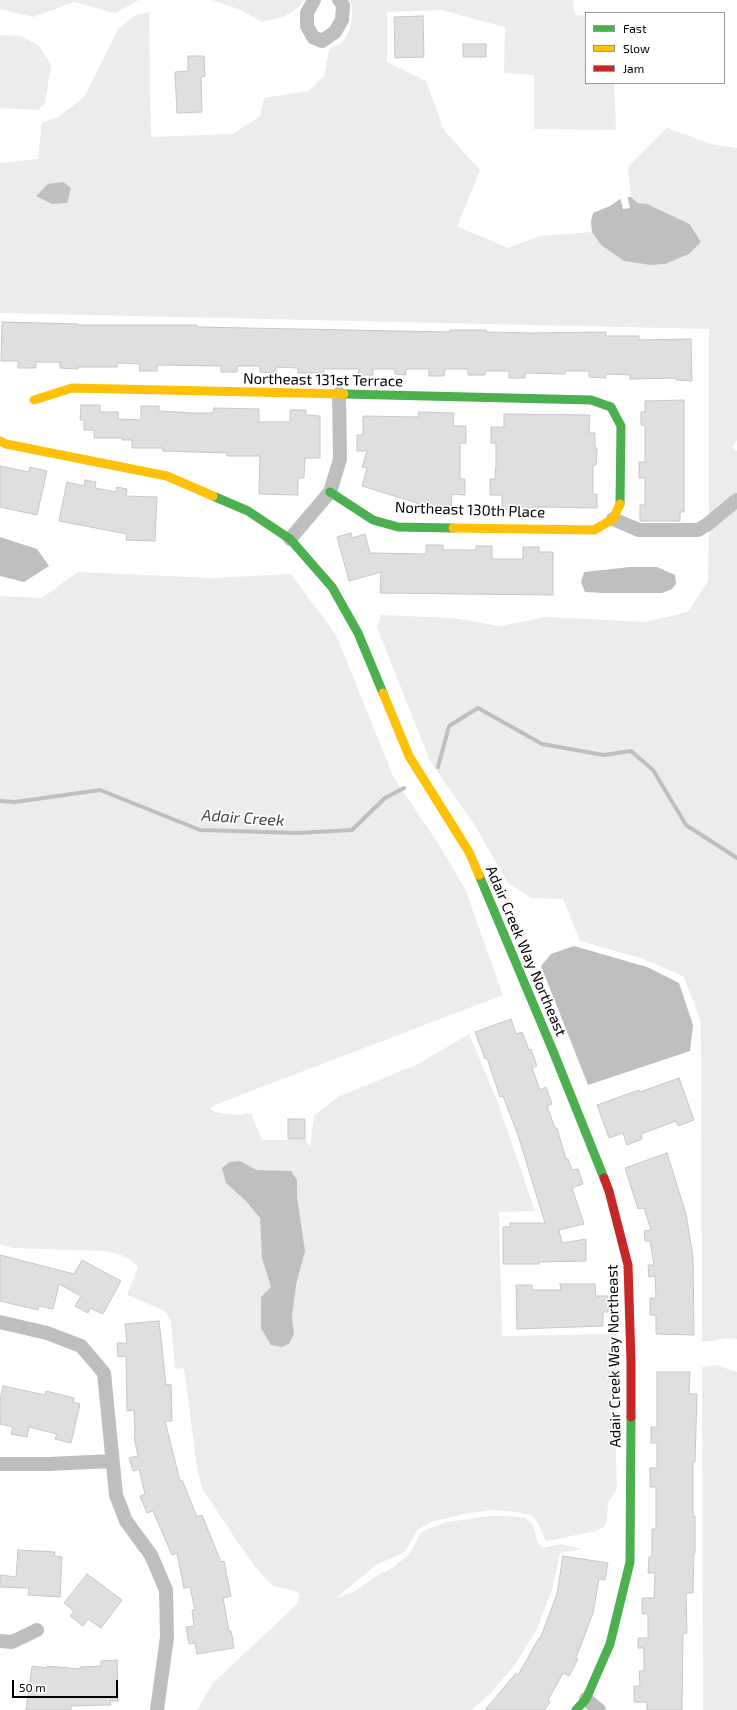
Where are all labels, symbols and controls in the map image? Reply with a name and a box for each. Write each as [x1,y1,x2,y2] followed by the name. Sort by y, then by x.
[585,12,725,84] legend
[623,21,646,35] text: Fast
[623,41,650,55] text: Slow
[623,61,644,75] text: Jam
[243,370,403,390] street label: Northeast 131st Terrace
[395,498,545,522] street label: Northeast 130th Place
[201,806,285,830] water label: Adair Creek
[482,863,570,1039] street label: Adair Creek Way Northeast
[603,1264,625,1448] street label: Adair Creek Way Northeast
[14,1672,120,1698] scale bar
[19,1680,46,1694] text: 50 m

